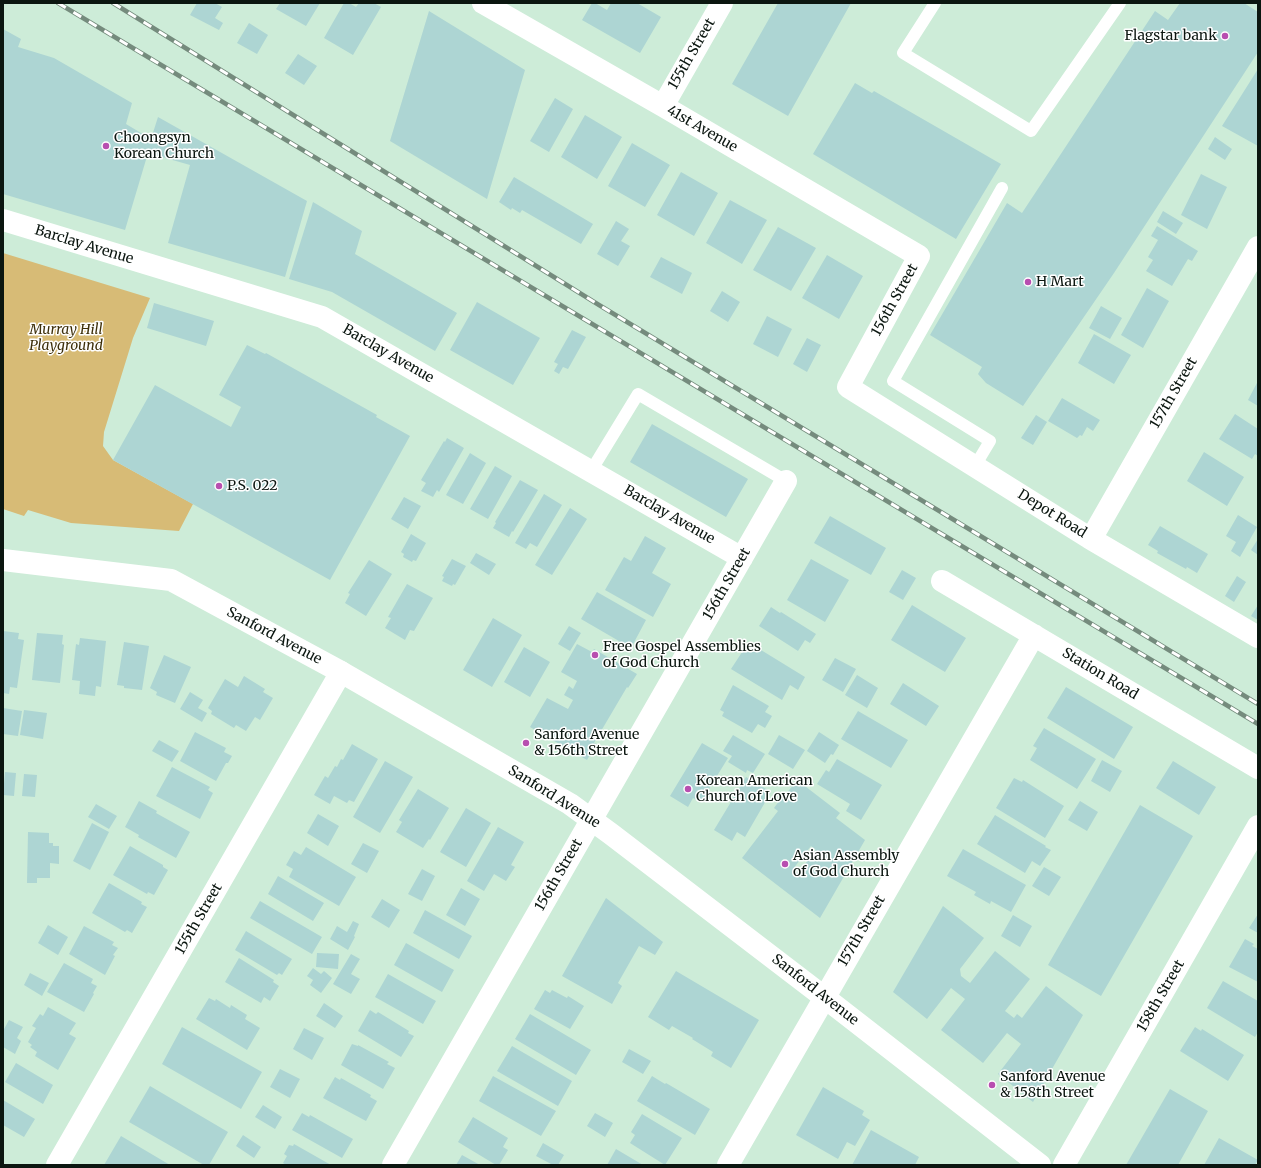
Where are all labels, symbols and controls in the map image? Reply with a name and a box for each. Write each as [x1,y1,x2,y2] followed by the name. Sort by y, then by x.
[665,16,719,92] street label: 155th Street
[1124,28,1217,44] place label: Flagstar bank
[1220,31,1230,41] marker: Flagstar bank
[664,102,740,156] street label: 41st Avenue
[114,130,214,162] place label: Choongsyn Korean Church
[101,141,111,151] marker: Choongsyn Korean Church
[33,222,135,268] street label: Barclay Avenue
[868,261,922,339] street label: 156th Street
[1036,274,1084,290] place label: H Mart
[1023,277,1033,287] marker: H Mart
[339,321,437,387] street label: Barclay Avenue
[29,322,103,354] park label: Murray Hill Playground
[1147,354,1201,432] street label: 157th Street
[227,478,278,494] place label: P.S. 022
[214,481,224,491] marker: P.S. 022
[620,482,718,548] street label: Barclay Avenue
[1014,486,1090,542] street label: Depot Road
[700,545,754,623] street label: 156th Street
[224,604,324,668] street label: Sanford Avenue
[603,639,761,672] place label: Free Gospel Assemblies of God Church
[1059,645,1141,703] street label: Station Road
[590,650,600,660] marker: Free Gospel Assemblies of God Church
[534,727,639,760] place label: Sanford Avenue & 156th Street
[521,738,531,748] marker: Sanford Avenue & 156th Street
[505,762,603,832] street label: Sanford Avenue
[696,773,813,806] place label: Korean American Church of Love
[683,784,693,794] marker: Korean American Church of Love
[532,836,586,914] street label: 156th Street
[793,848,899,880] place label: Asian Assembly of God Church
[780,859,790,869] marker: Asian Assembly of God Church
[172,881,226,957] street label: 155th Street
[835,892,889,970] street label: 157th Street
[768,951,862,1029] street label: Sanford Avenue
[1134,957,1188,1035] street label: 158th Street
[1000,1069,1105,1102] place label: Sanford Avenue & 158th Street
[987,1080,997,1090] marker: Sanford Avenue & 158th Street

